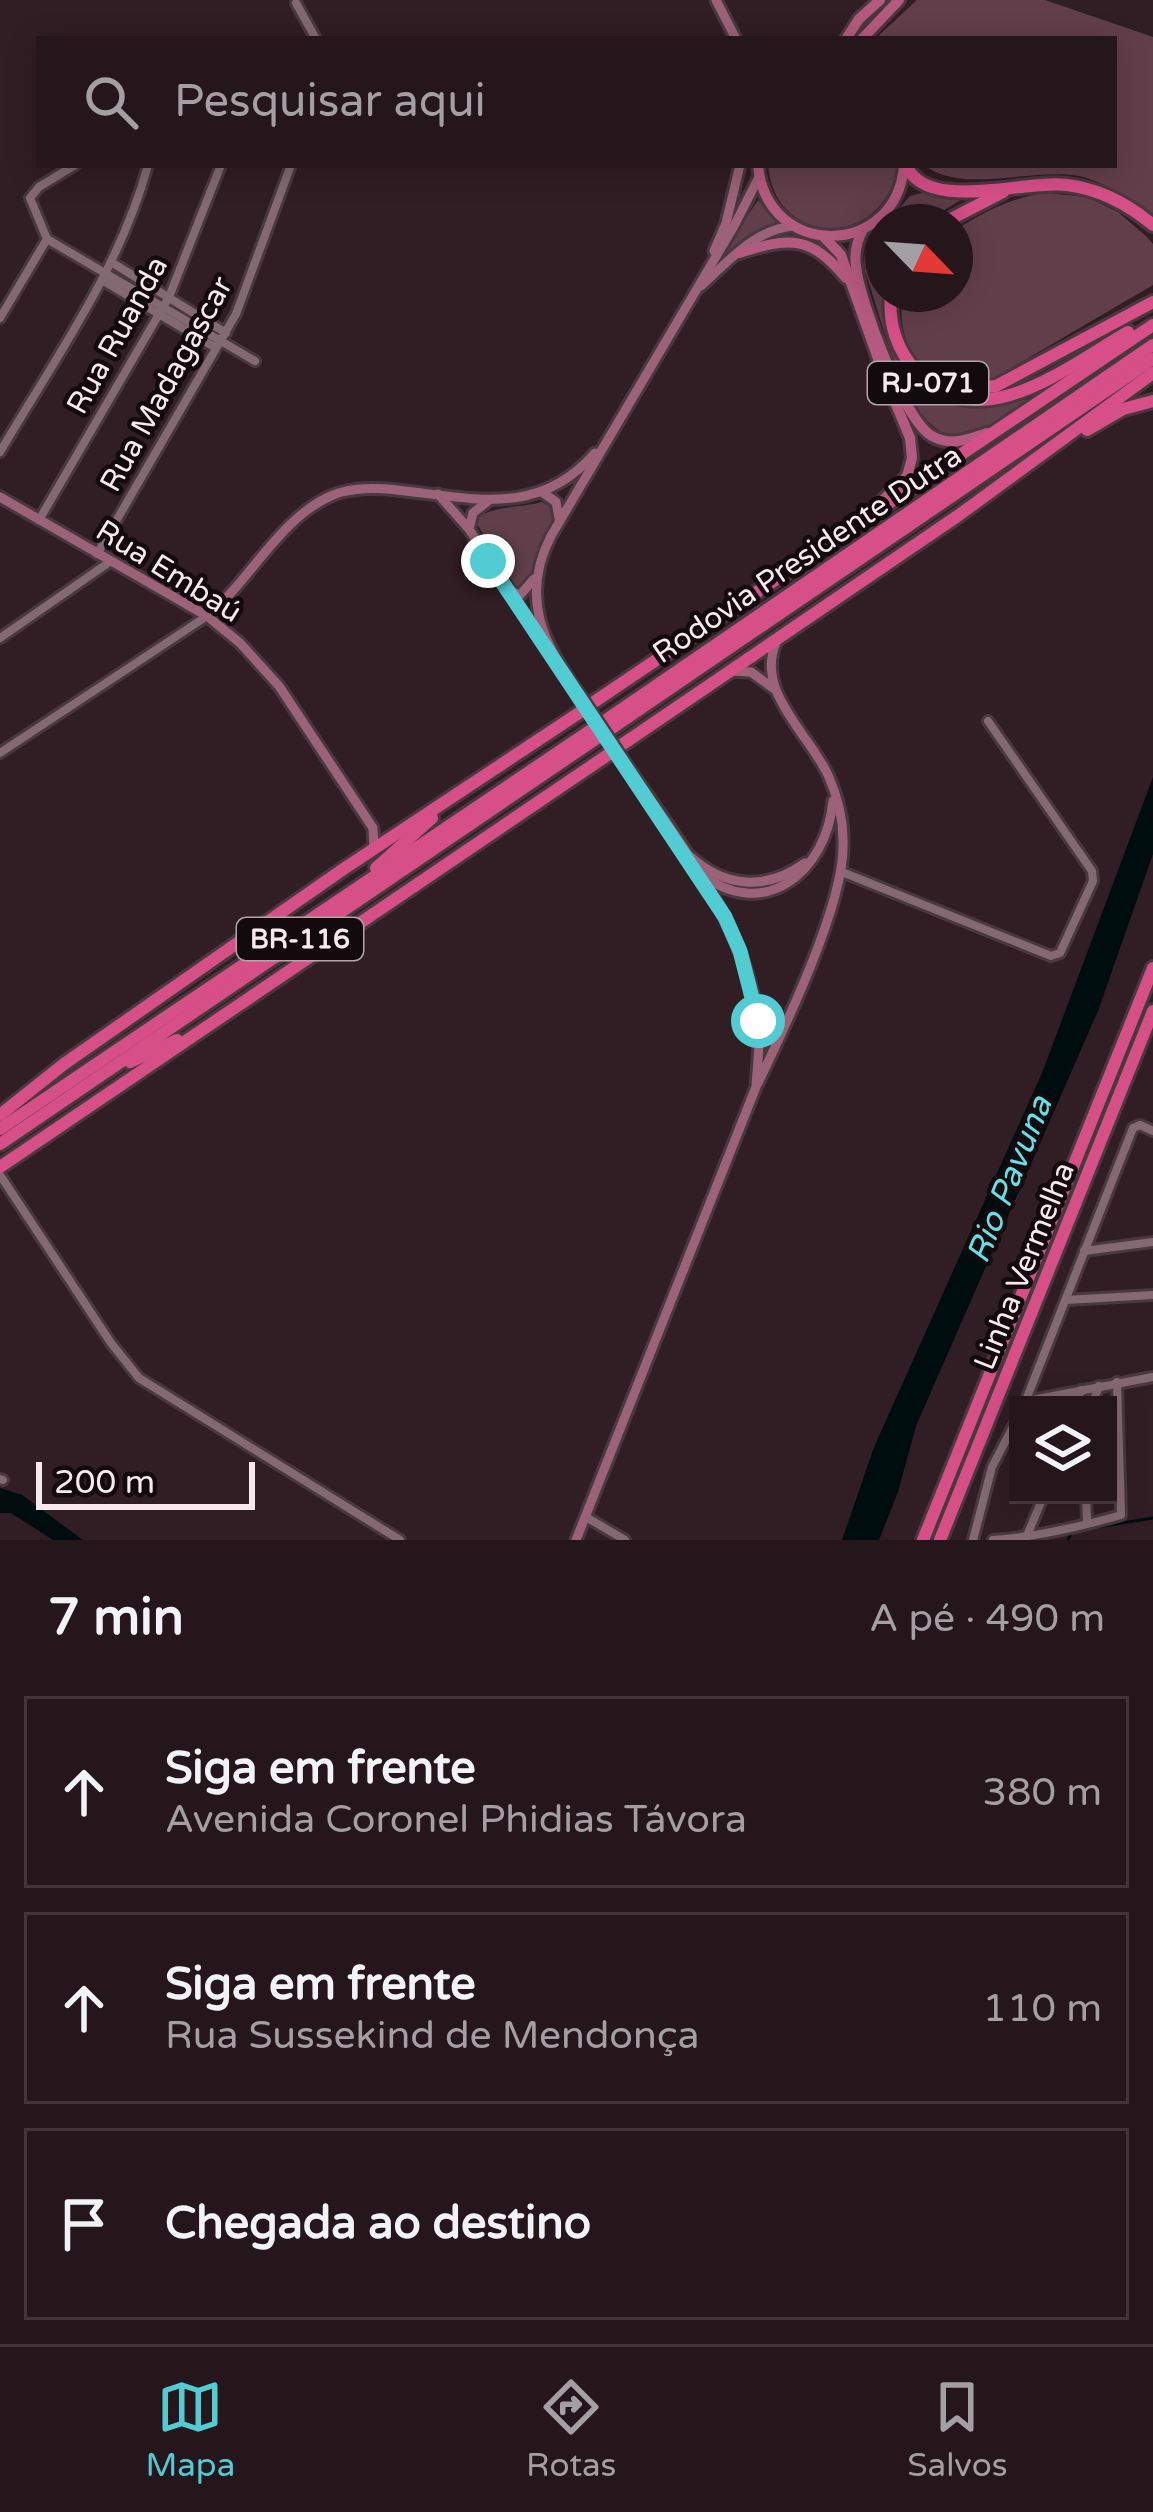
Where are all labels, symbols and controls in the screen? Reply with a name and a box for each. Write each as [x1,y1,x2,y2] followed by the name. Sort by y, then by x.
[36,36,1117,168] search box
[78,69,144,135] icon: search
[174,75,486,129] text: Pesquisar aqui
[865,204,973,312] north arrow
[59,250,176,421] street label: Rua Ruanda
[92,270,241,498] street label: Rua Madagascar
[868,362,988,404] road number: RJ-071
[646,437,969,672] street label: Rodovia Presidente Dutra
[89,512,248,631] street label: Rua Embaú
[461,534,515,588] route end
[237,918,363,960] road number: BR-116
[731,994,785,1048] route start
[958,1089,1061,1269] water label: Rio Pavuna
[966,1157,1083,1375] street label: Linha Vermelha
[1009,1396,1117,1504] map controls
[1009,1396,1117,1504] button: layers
[36,1456,255,1509] scale bar
[54,1463,155,1502] text: 200 m
[48,1587,184,1649] text: 7 min
[869,1595,1105,1642] text: A pé · 490 m
[165,1742,476,1796] text: Siga em frente
[51,1759,117,1825] icon: ahead
[983,1769,1102,1816] text: 380 m
[165,1796,747,1843] text: Avenida Coronel Phidias Távora
[165,1958,476,2012] text: Siga em frente
[51,1975,117,2041] icon: ahead
[983,1985,1102,2032] text: 110 m
[165,2012,700,2059] text: Rua Sussekind de Mendonça
[51,2191,117,2257] icon: arrive
[165,2197,591,2251] text: Chegada ao destino
[145,2374,235,2485] tab: Mapa
[526,2374,616,2485] tab: Rotas
[907,2374,1008,2485] tab: Salvos

